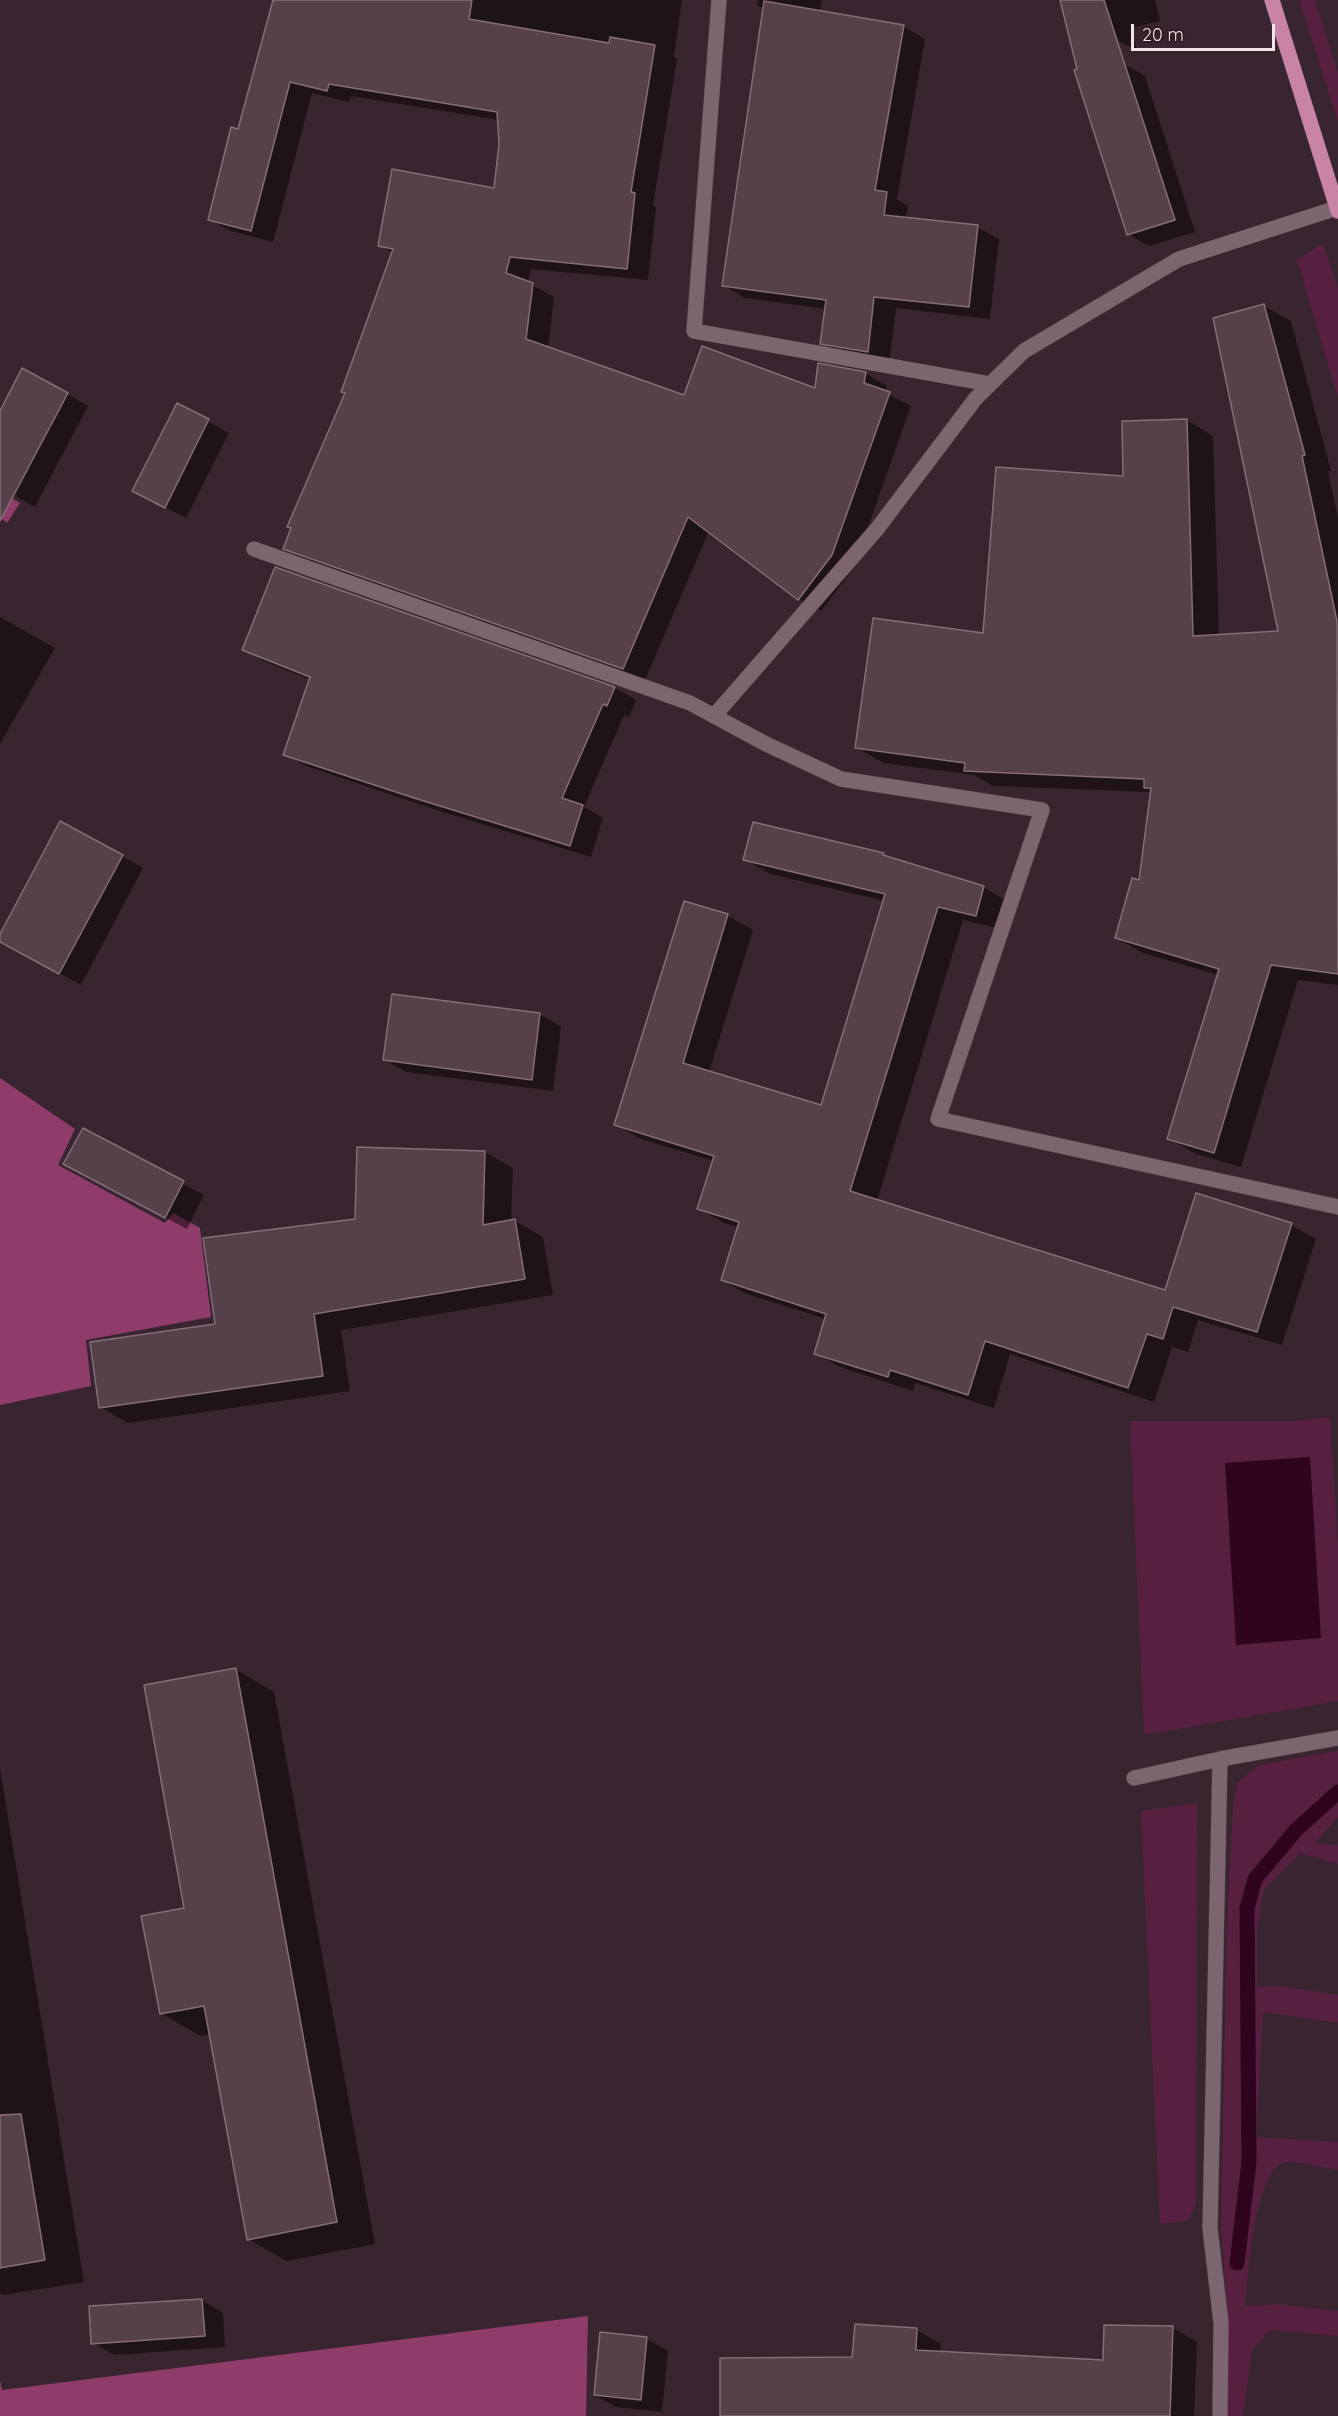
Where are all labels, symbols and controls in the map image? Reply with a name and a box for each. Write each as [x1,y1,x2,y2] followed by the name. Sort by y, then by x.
[1134,12,1278,50] scale bar
[1142,23,1184,46] text: 20 m

